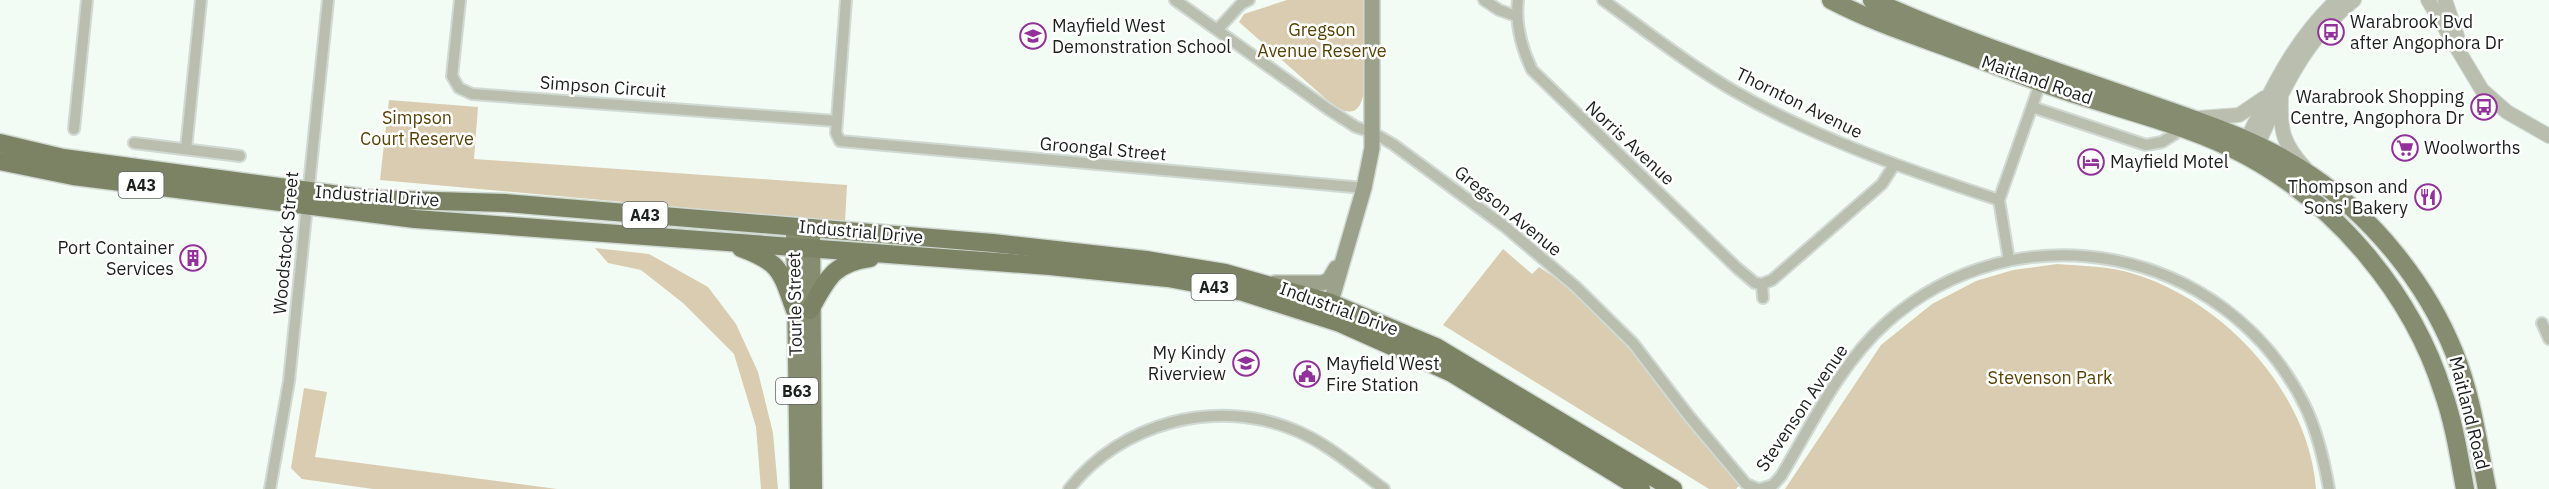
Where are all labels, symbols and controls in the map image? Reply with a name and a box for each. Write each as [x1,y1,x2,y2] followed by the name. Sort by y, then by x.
[2350,10,2504,54] place label: Warabrook Bvd after Angophora Dr
[1052,14,1231,58] place label: Mayfield West Demonstration School
[2316,17,2346,47] bus stop icon: Warabrook Bvd after Angophora Dr
[1257,18,1387,62] park label: Gregson Avenue Reserve
[1018,21,1048,51] school or university icon: Mayfield West Demonstration School
[1979,50,2096,109] street label: Maitland Road
[1732,62,1867,143] street label: Thornton Avenue
[539,71,667,102] street label: Simpson Circuit
[2290,85,2464,129] place label: Warabrook Shopping Centre, Angophora Dr
[2469,92,2499,122] bus stop icon: Warabrook Shopping Centre, Angophora Dr
[1581,95,1680,190] street label: Norris Avenue
[360,106,474,150] park label: Simpson Court Reserve
[1039,132,1167,165] street label: Groongal Street
[2390,133,2420,163] supermarket icon: Woolworths
[2424,136,2521,159] place label: Woolworths
[2076,147,2106,177] hotel icon: Mayfield Motel
[2110,150,2229,173] place label: Mayfield Motel
[1450,160,1567,261] street label: Gregson Avenue
[268,170,303,315] street label: Woodstock Street
[118,172,164,198] road number: A43
[2288,175,2408,219] place label: Thompson and Sons' Bakery
[314,180,440,211] street label: Industrial Drive
[2413,182,2443,212] restaurant icon: Thompson and Sons' Bakery
[622,202,668,228] road number: A43
[798,215,924,248] street label: Industrial Drive
[58,236,174,280] place label: Port Container Services
[178,243,208,273] building icon: Port Container Services
[782,252,807,356] street label: Tourle Street
[1192,274,1236,300] road number: A43
[1277,276,1402,341] street label: Industrial Drive
[1750,340,1853,476] street label: Stevenson Avenue
[1148,341,1226,385] place label: My Kindy Riverview
[1231,348,1261,378] school or university icon: My Kindy Riverview
[1326,352,1439,396] place label: Mayfield West Fire Station
[2444,354,2495,472] street label: Maitland Road
[1292,359,1322,389] public building icon: Mayfield West Fire Station
[1987,366,2113,389] park label: Stevenson Park
[776,378,818,404] road number: B63

